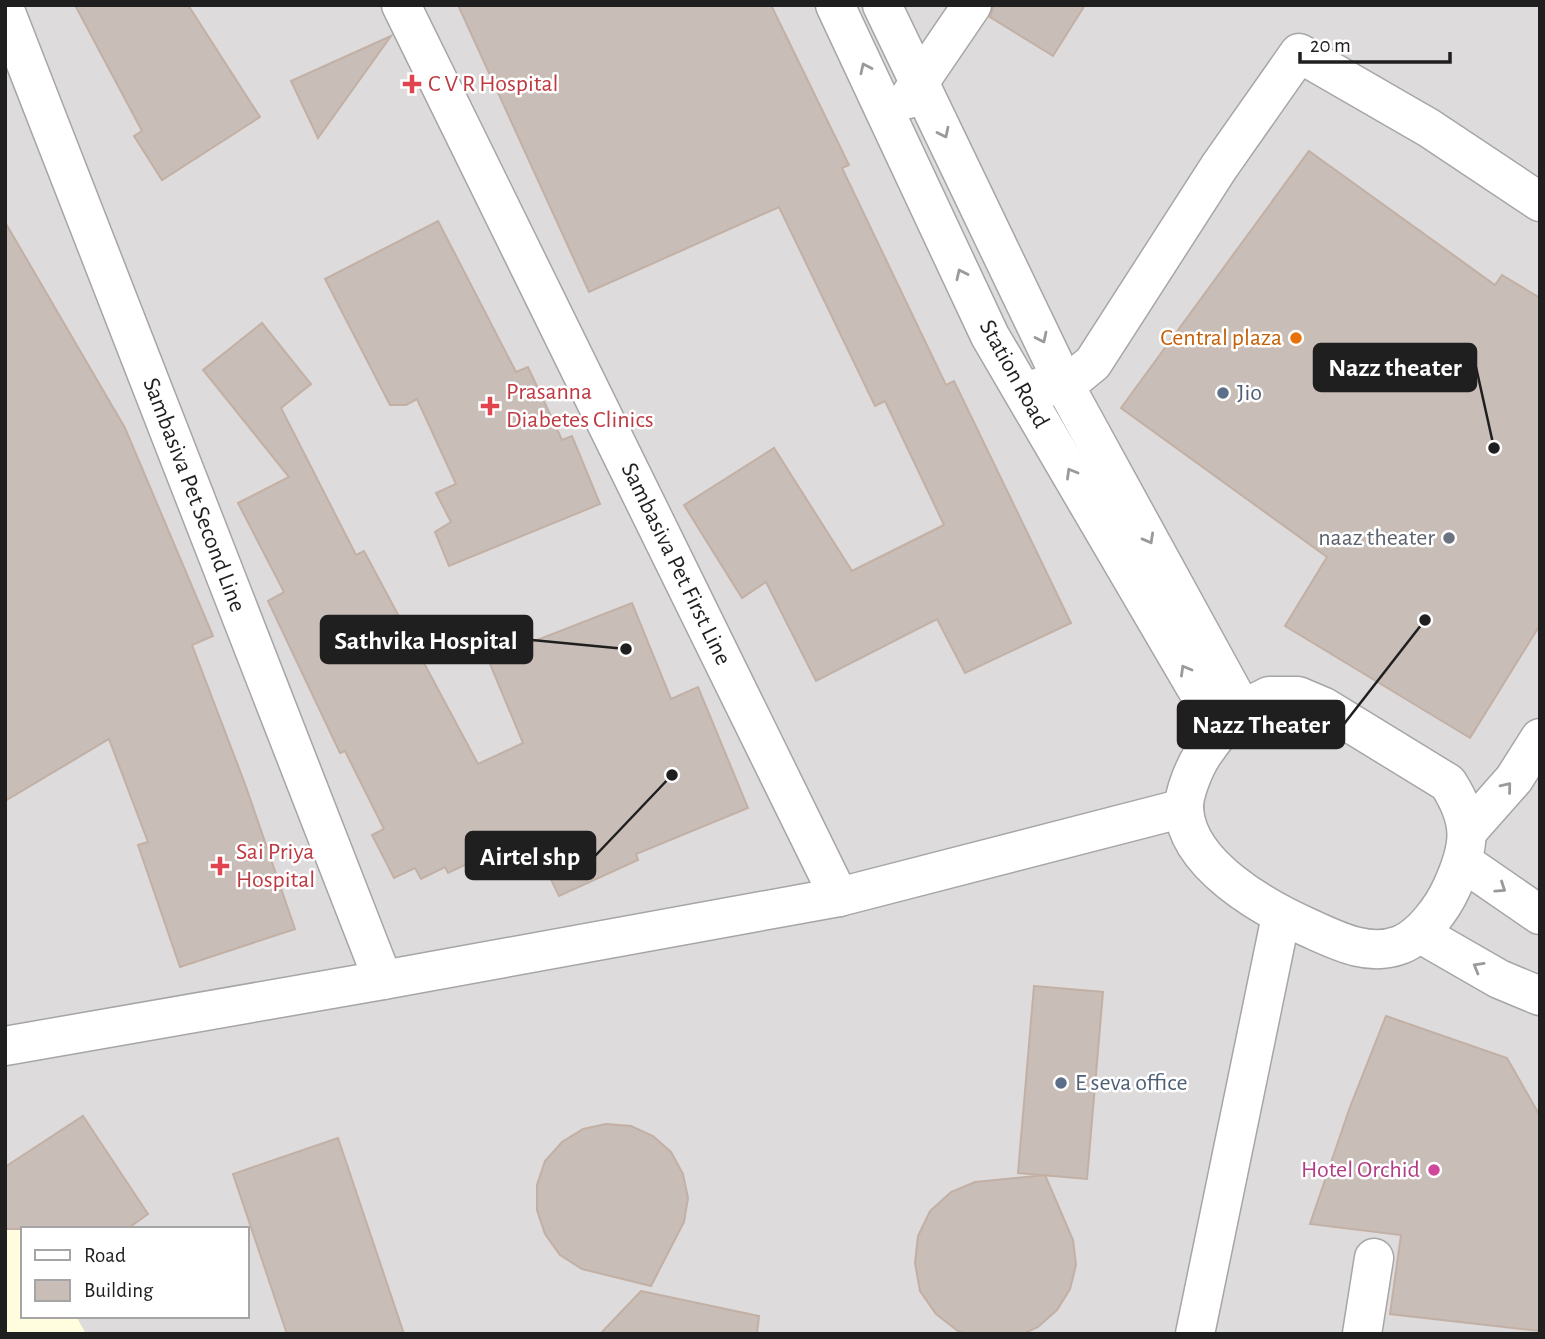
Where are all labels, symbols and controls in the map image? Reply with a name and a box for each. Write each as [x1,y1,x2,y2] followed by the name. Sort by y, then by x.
[1300,21,1450,65] scale bar
[1310,35,1351,56] text: 20 m
[859,63,873,75] one-way arrow
[428,72,559,96] place label: C V R Hospital
[402,74,422,94] marker: C V R Hospital
[935,126,949,138] one-way arrow
[955,269,969,281] one-way arrow
[975,316,1053,432] street label: Station Road
[1160,326,1282,350] place label: Central plaza
[1288,330,1304,346] marker: Central plaza
[1034,331,1048,343] one-way arrow
[1314,344,1476,391] callout: Nazz theater
[1328,355,1462,381] text: Nazz theater
[138,375,250,615] street label: Sambasiva Pet Second Line
[506,380,654,432] place label: Prasanna Diabetes Clinics
[1237,381,1262,405] place label: Jio
[1215,385,1231,401] marker: Jio
[480,396,500,416] marker: Prasanna Diabetes Clinics
[617,459,735,669] street label: Sambasiva Pet First Line
[1066,468,1079,481] one-way arrow
[1318,526,1435,550] place label: naaz theater
[1441,530,1457,546] marker: naaz theater
[1141,532,1154,544] one-way arrow
[321,616,532,663] callout: Sathvika Hospital
[334,628,518,654] text: Sathvika Hospital
[1180,665,1193,677] one-way arrow
[1178,701,1344,748] callout: Nazz Theater
[1192,712,1330,738] text: Nazz Theater
[1499,782,1511,795] one-way arrow
[466,832,595,879] callout: Airtel shp
[236,840,315,892] place label: Sai Priya Hospital
[480,844,580,870] text: Airtel shp
[210,856,230,876] marker: Sai Priya Hospital
[1494,880,1507,893] one-way arrow
[1473,962,1486,975] one-way arrow
[1075,1071,1187,1095] place label: E seva office
[1053,1075,1069,1091] marker: E seva office
[1301,1158,1420,1182] place label: Hotel Orchid
[1426,1162,1442,1178] marker: Hotel Orchid
[21,1227,248,1318] legend
[84,1245,126,1266] text: Road
[84,1280,154,1301] text: Building

